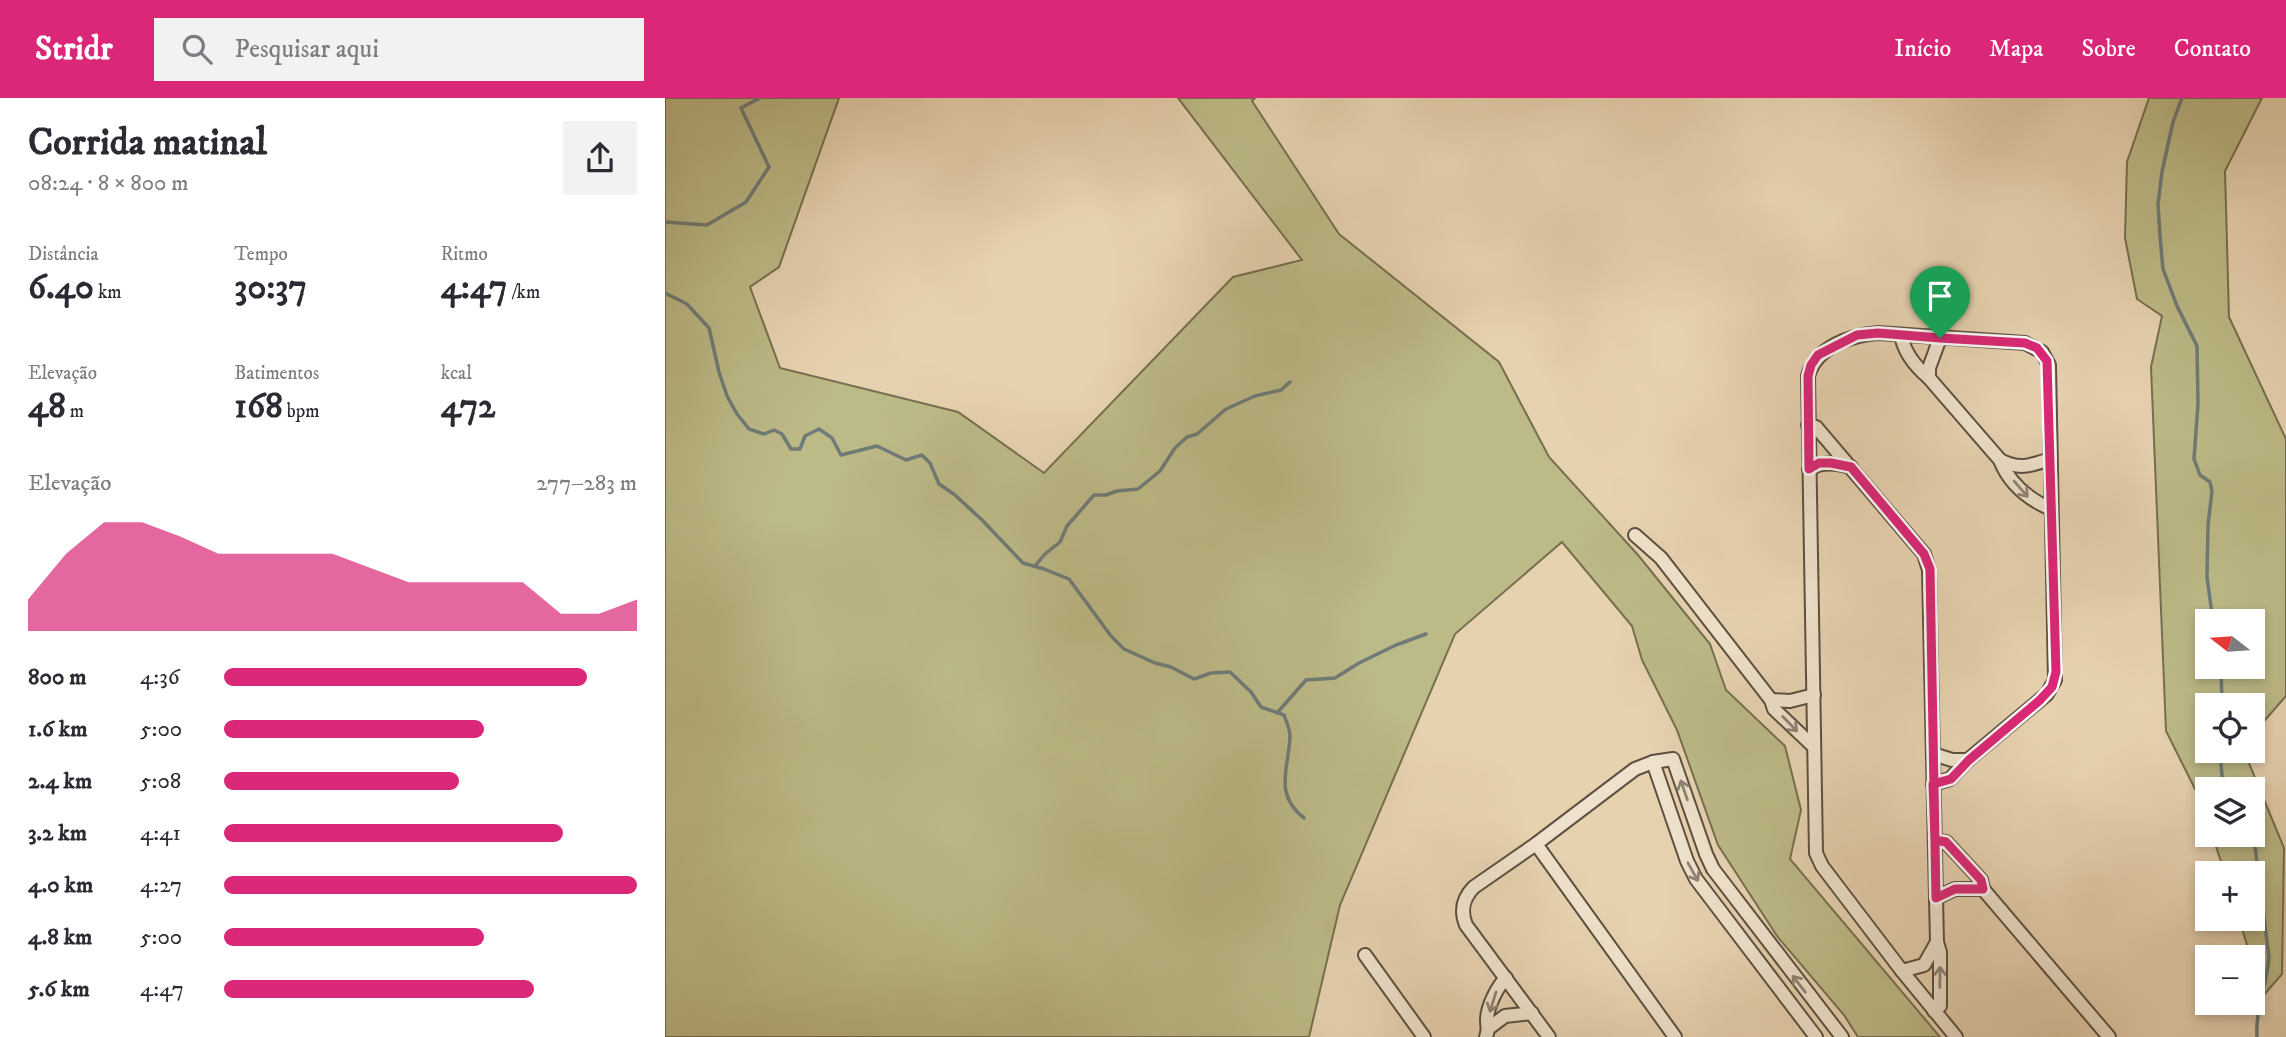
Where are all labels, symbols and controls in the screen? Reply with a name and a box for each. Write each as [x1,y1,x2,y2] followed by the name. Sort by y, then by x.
[154,18,644,81] search box
[35,29,112,70] text: Stridr
[178,30,216,68] icon: search
[234,33,379,66] text: Pesquisar aqui
[1894,34,1951,64] text: Início
[1989,34,2043,64] text: Mapa
[2081,34,2136,64] text: Sobre
[2174,34,2251,64] text: Contato
[28,119,267,167] text: Corrida matinal
[563,121,637,195] button: share
[28,169,189,198] text: 08:24 · 8 × 800 m
[28,243,99,266] text: Distância
[234,243,288,266] text: Tempo
[441,243,488,266] text: Ritmo
[28,266,94,310] text: 6.40
[234,266,307,310] text: 30:37
[441,266,507,310] text: 4:47
[1910,266,1970,338] pin
[1921,277,1959,315] icon: arrive
[94,281,122,304] text: km
[507,281,540,304] text: /km
[28,362,97,385] text: Elevação
[234,362,319,385] text: Batimentos
[441,362,472,385] text: kcal
[28,385,66,429] text: 48
[234,385,283,429] text: 168
[441,385,495,429] text: 472
[66,400,84,423] text: m
[283,400,320,423] text: bpm
[28,469,111,498] text: Elevação
[536,469,637,498] text: 277–283 m
[2013,480,2029,498] one-way arrow
[2195,609,2265,679] north arrow
[2195,609,2265,1015] map controls
[28,663,86,692] text: 800 m
[140,663,180,692] text: 4:36
[2195,693,2265,763] button: locate
[28,715,87,744] text: 1.6 km
[140,715,182,744] text: 5:00
[1781,716,1798,733] one-way arrow
[28,767,92,796] text: 2.4 km
[140,767,181,796] text: 5:08
[2195,777,2265,847] button: layers
[1677,780,1689,802] one-way arrow
[28,819,87,848] text: 3.2 km
[140,819,181,848] text: 4:41
[1687,861,1700,882] one-way arrow
[2195,861,2265,931] button: +
[28,871,93,900] text: 4.0 km
[140,871,182,900] text: 4:27
[28,923,92,952] text: 4.8 km
[140,923,182,952] text: 5:00
[2195,945,2265,1015] button: −
[1933,966,1947,989] one-way arrow
[28,975,90,1004] text: 5.6 km
[140,975,184,1004] text: 4:47
[1792,975,1807,993] one-way arrow
[1485,990,1498,1012] one-way arrow

